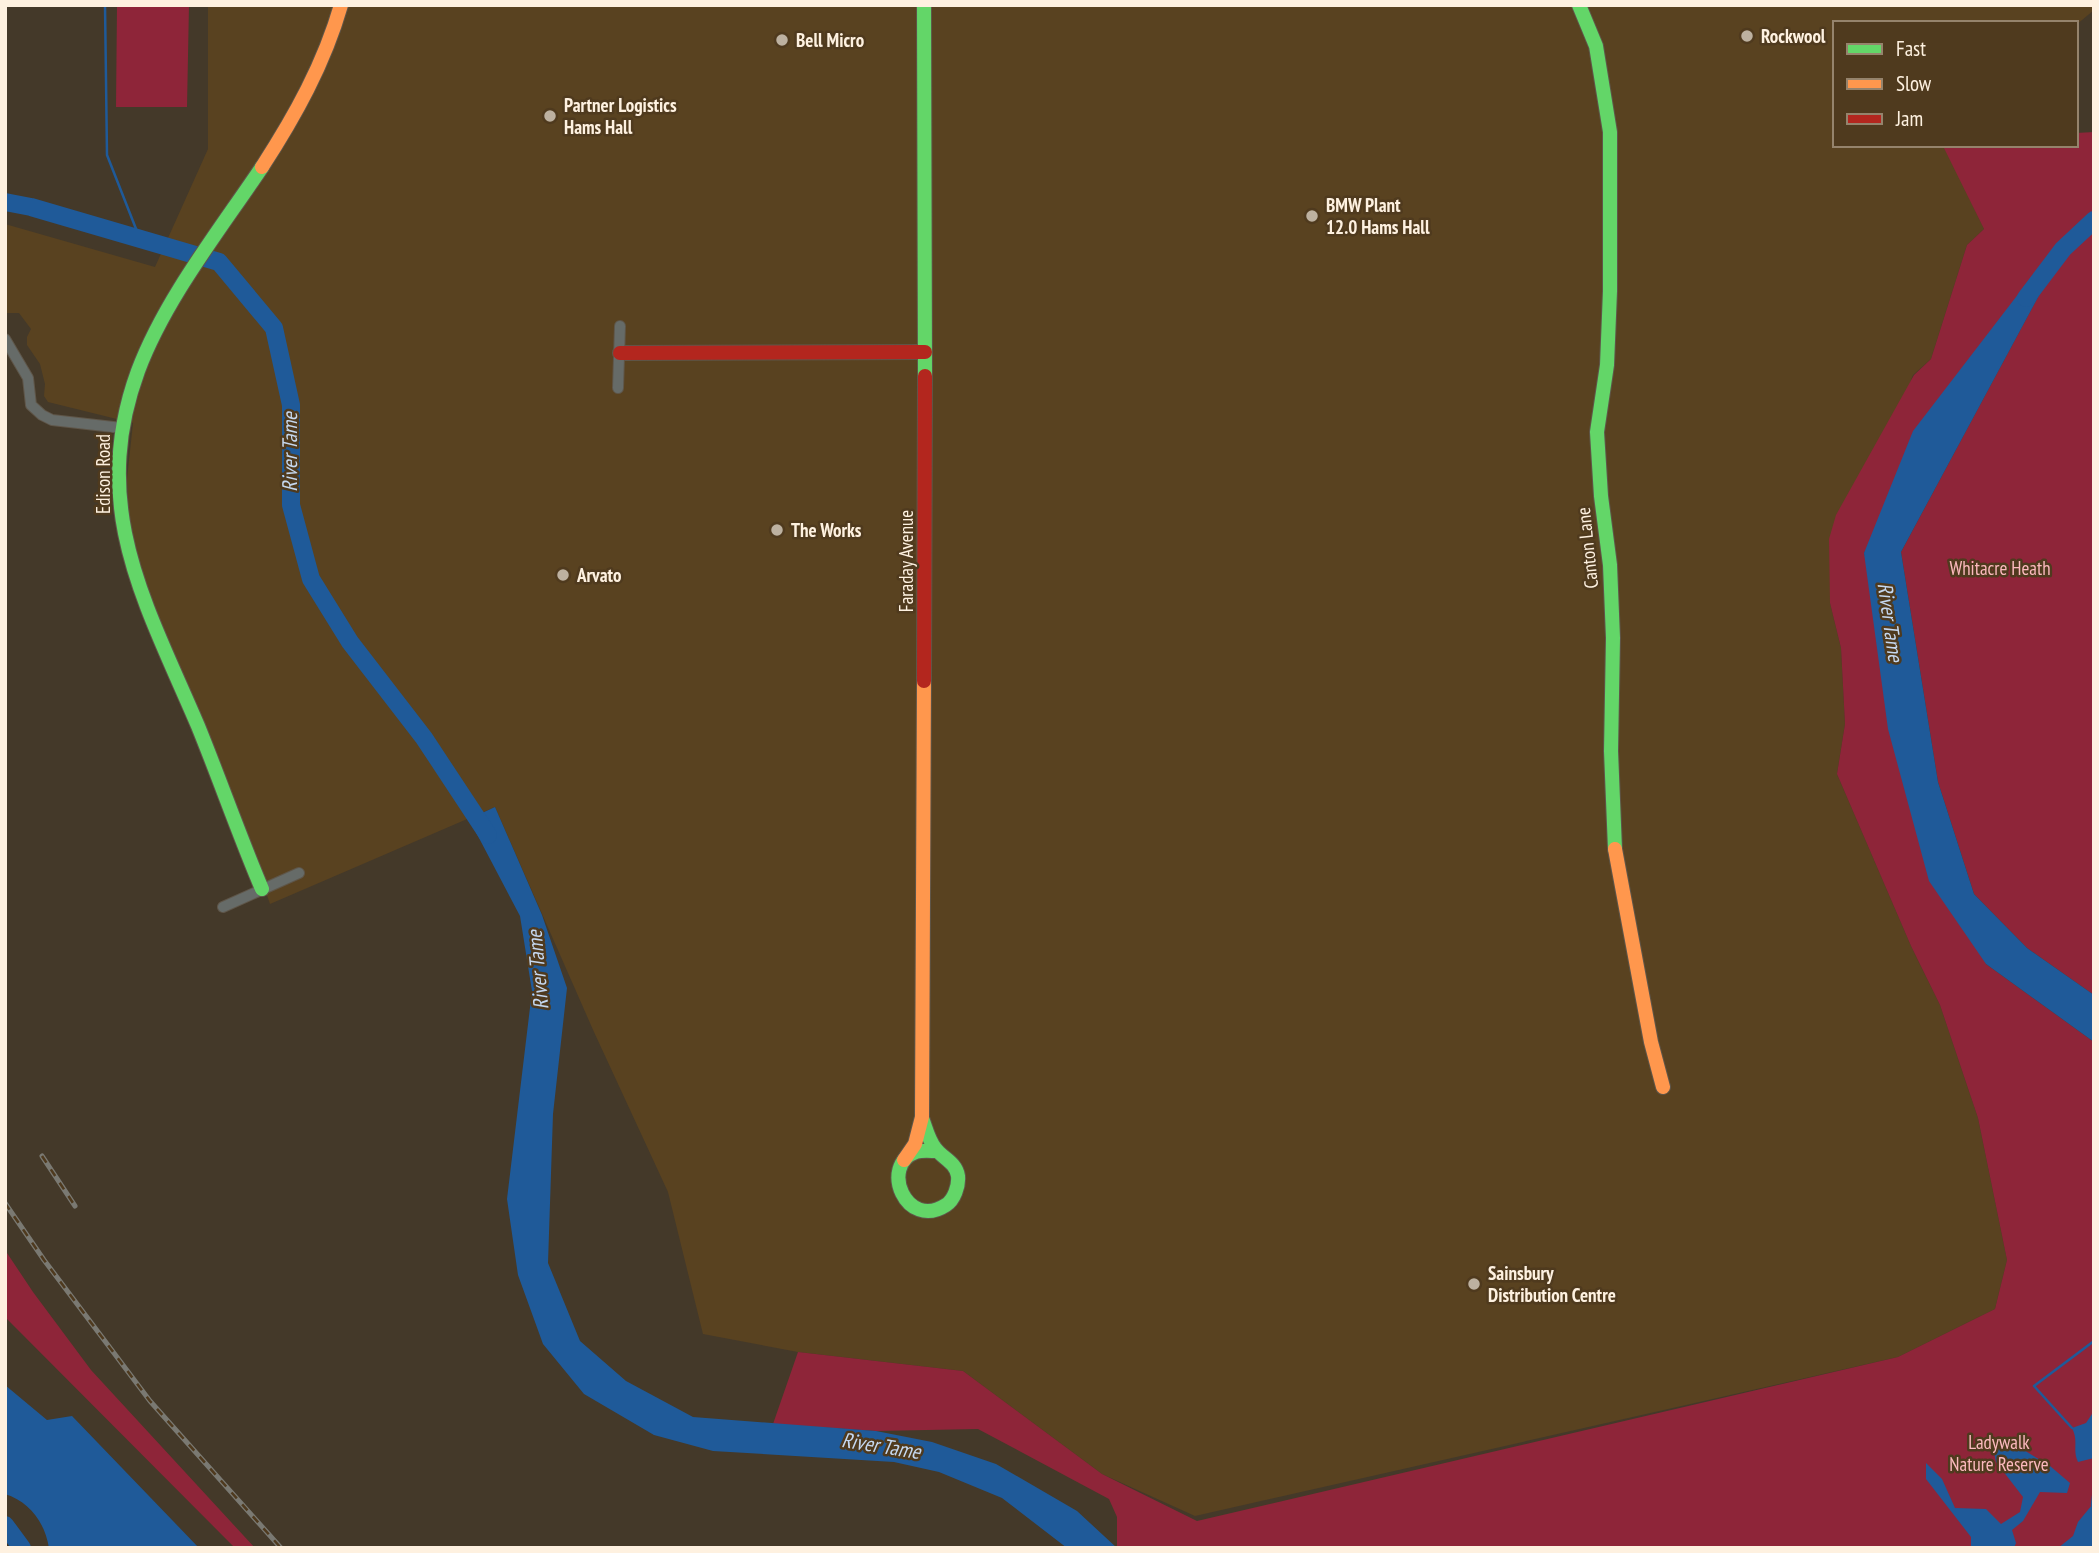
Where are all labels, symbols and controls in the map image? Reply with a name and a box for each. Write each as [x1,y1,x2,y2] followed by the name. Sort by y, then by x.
[1833,21,2078,147] legend
[1761,24,1826,48] place label: Rockwool
[796,28,864,52] place label: Bell Micro
[1739,28,1755,44] marker: Rockwool
[774,32,790,48] marker: Bell Micro
[1896,35,1926,62] text: Fast
[1896,70,1932,97] text: Slow
[564,93,677,139] place label: Partner Logistics Hams Hall
[1895,105,1923,132] text: Jam
[542,108,558,124] marker: Partner Logistics Hams Hall
[1326,193,1430,239] place label: BMW Plant 12.0 Hams Hall
[1304,208,1320,224] marker: BMW Plant 12.0 Hams Hall
[276,411,303,492] water label: River Tame
[91,434,115,514] street label: Edison Road
[1571,506,1603,590] street label: Canton Lane
[894,510,918,612] street label: Faraday Avenue
[791,518,862,542] place label: The Works
[769,522,785,538] marker: The Works
[1949,556,2051,580] park label: Whitacre Heath
[576,563,622,587] place label: Arvato
[555,567,571,583] marker: Arvato
[1872,581,1910,664] water label: River Tame
[520,928,554,1011] water label: River Tame
[1488,1261,1616,1307] place label: Sainsbury Distribution Centre
[1466,1276,1482,1292] marker: Sainsbury Distribution Centre
[840,1426,924,1465] water label: River Tame
[1949,1430,2049,1476] park label: Ladywalk Nature Reserve

